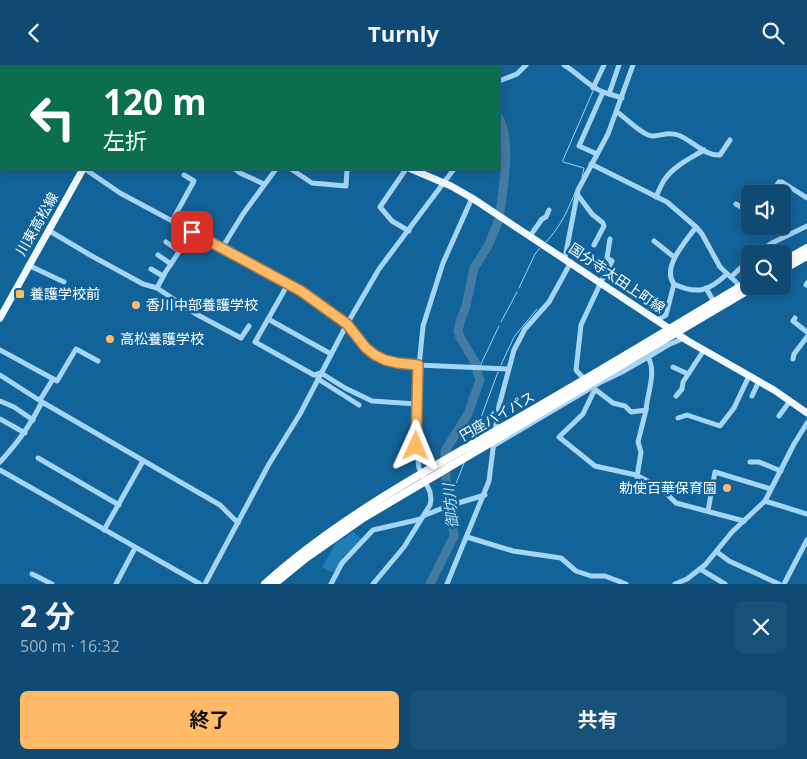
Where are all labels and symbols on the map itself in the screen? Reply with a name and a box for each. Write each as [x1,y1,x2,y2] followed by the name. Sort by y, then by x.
[11,189,62,259] street label: 川東高松線
[171,211,213,253] pin
[566,238,669,317] street label: 国分寺太田上町線
[30,284,100,303] place label: 養護学校前
[14,288,26,300] marker: 養護学校前
[146,295,258,314] place label: 香川中部養護学校
[130,299,142,311] marker: 香川中部養護学校
[120,329,204,348] place label: 高松養護学校
[104,333,116,345] marker: 高松養護学校
[456,386,538,445] street label: 円座バイパス
[389,419,441,471] position arrow
[619,478,717,497] place label: 勅使百華保育園
[438,481,462,530] water label: 御坊川
[721,482,733,494] marker: 勅使百華保育園

